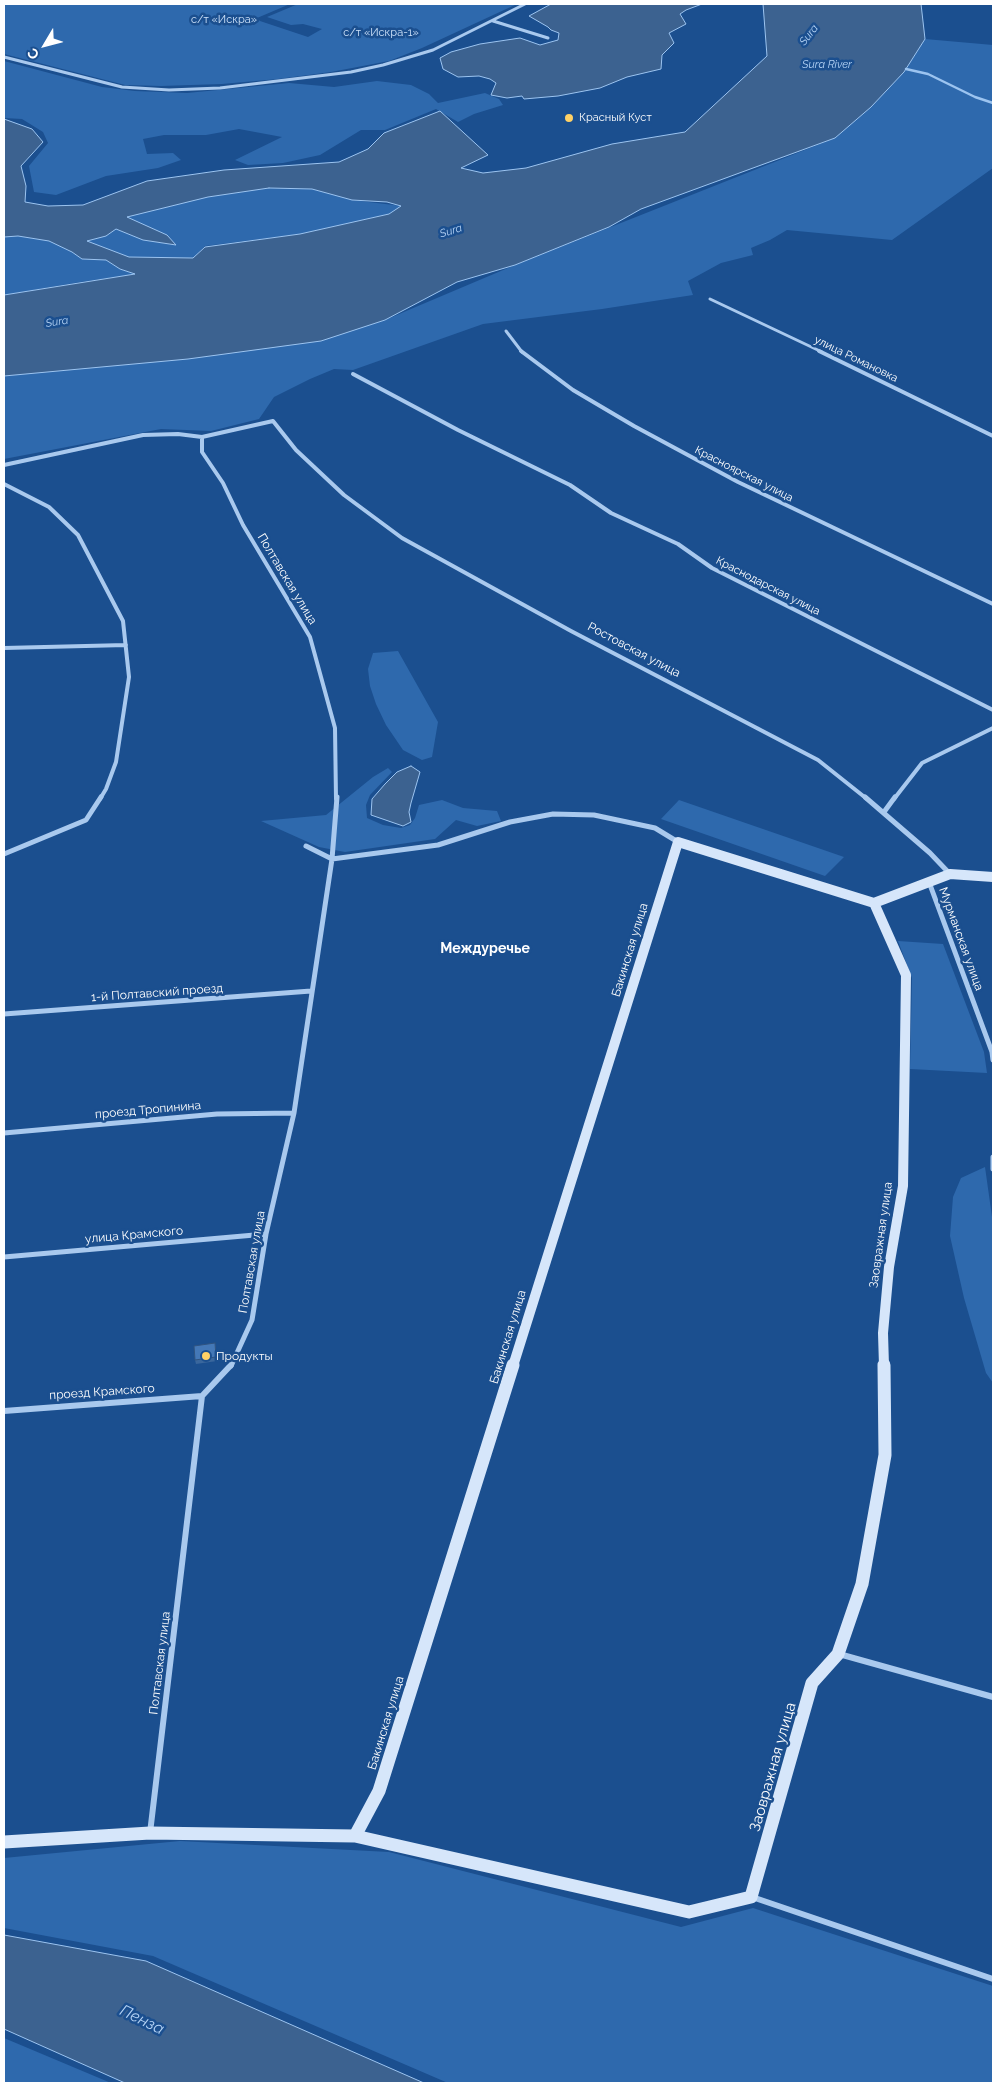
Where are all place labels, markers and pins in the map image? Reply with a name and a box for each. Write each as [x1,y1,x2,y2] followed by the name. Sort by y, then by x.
[579,111,652,125] place label: Красный Куст
[563,112,575,124] marker: Красный Куст
[216,1349,273,1363] place label: Продукты
[200,1350,212,1362] marker: Продукты

